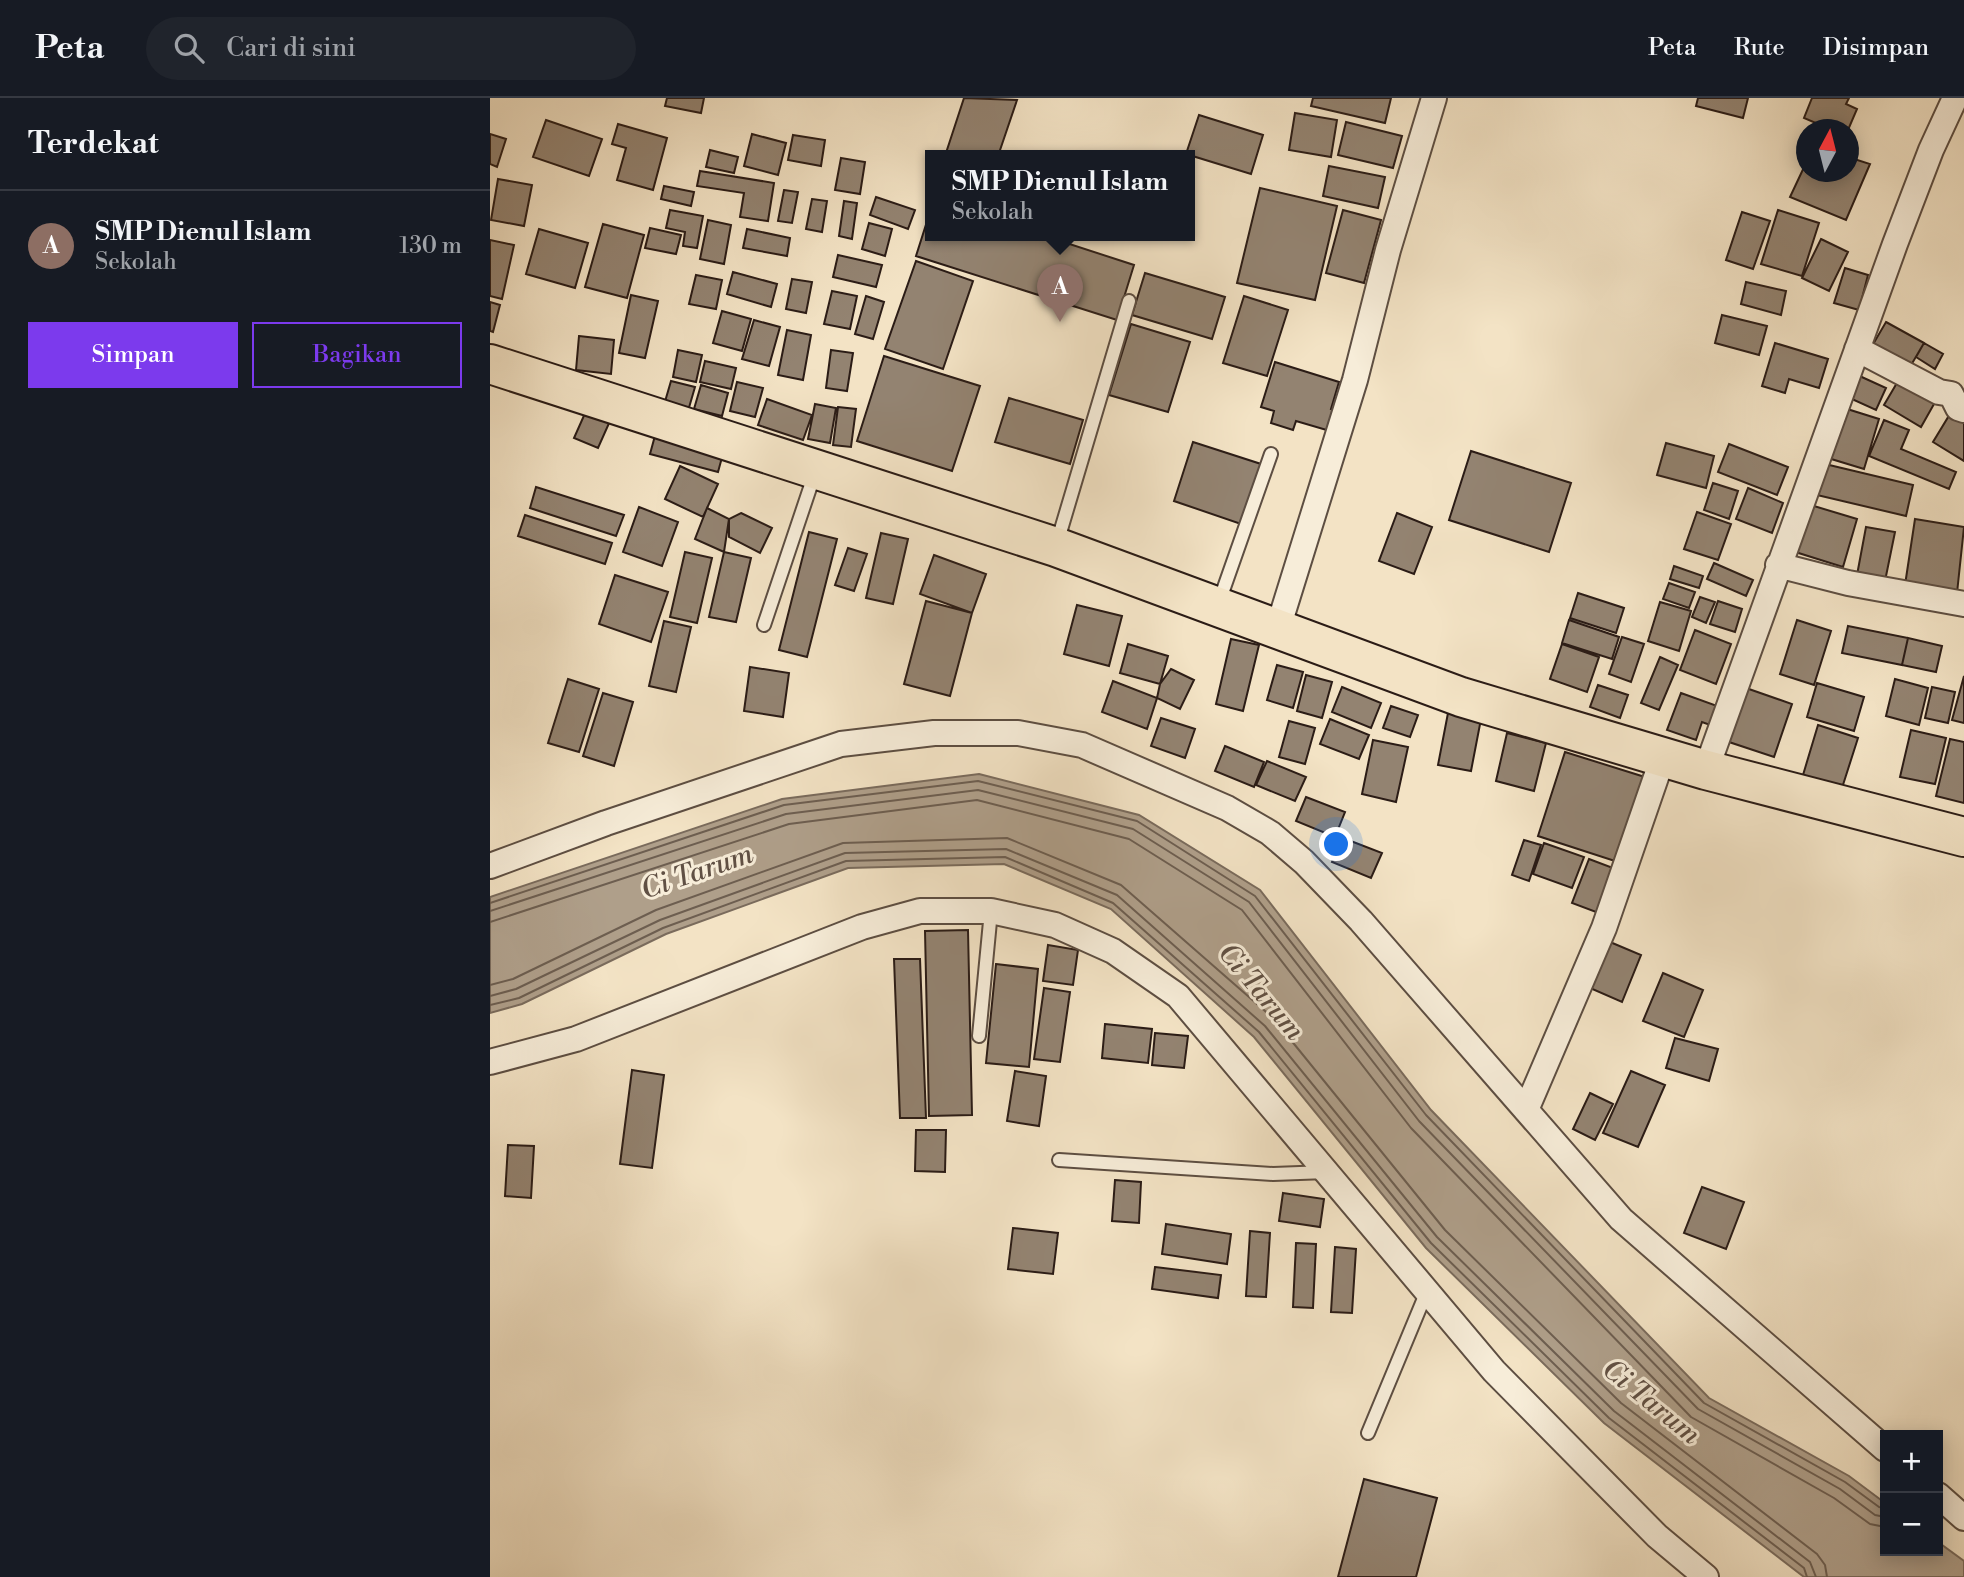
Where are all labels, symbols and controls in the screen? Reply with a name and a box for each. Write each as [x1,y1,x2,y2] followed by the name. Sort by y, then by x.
[146,17,636,80] search box
[35,28,104,69] text: Peta
[170,29,208,67] icon: search
[226,32,356,64] text: Cari di sini
[1648,33,1696,63] text: Peta
[1734,33,1785,63] text: Rute
[1823,33,1929,63] text: Disimpan
[1796,119,1859,182] north arrow
[28,125,159,163] text: Terdekat
[925,150,1195,241] popup
[952,166,1168,198] text: SMP Dienul Islam
[952,198,1033,226] text: Sekolah
[95,216,311,248] text: SMP Dienul Islam
[43,232,59,260] text: A
[399,232,462,260] text: 130 m
[95,248,177,276] text: Sekolah
[1037,264,1083,322] pin: A
[28,322,238,388] button: Simpan
[252,322,462,388] button: Bagikan
[1319,827,1353,861] your location
[636,836,758,907] water label: Ci Tarum
[1210,936,1312,1048] water label: Ci Tarum
[1595,1352,1707,1452] water label: Ci Tarum
[1880,1430,1943,1556] map controls
[1880,1430,1943,1493] button: +
[1880,1493,1943,1556] button: −

